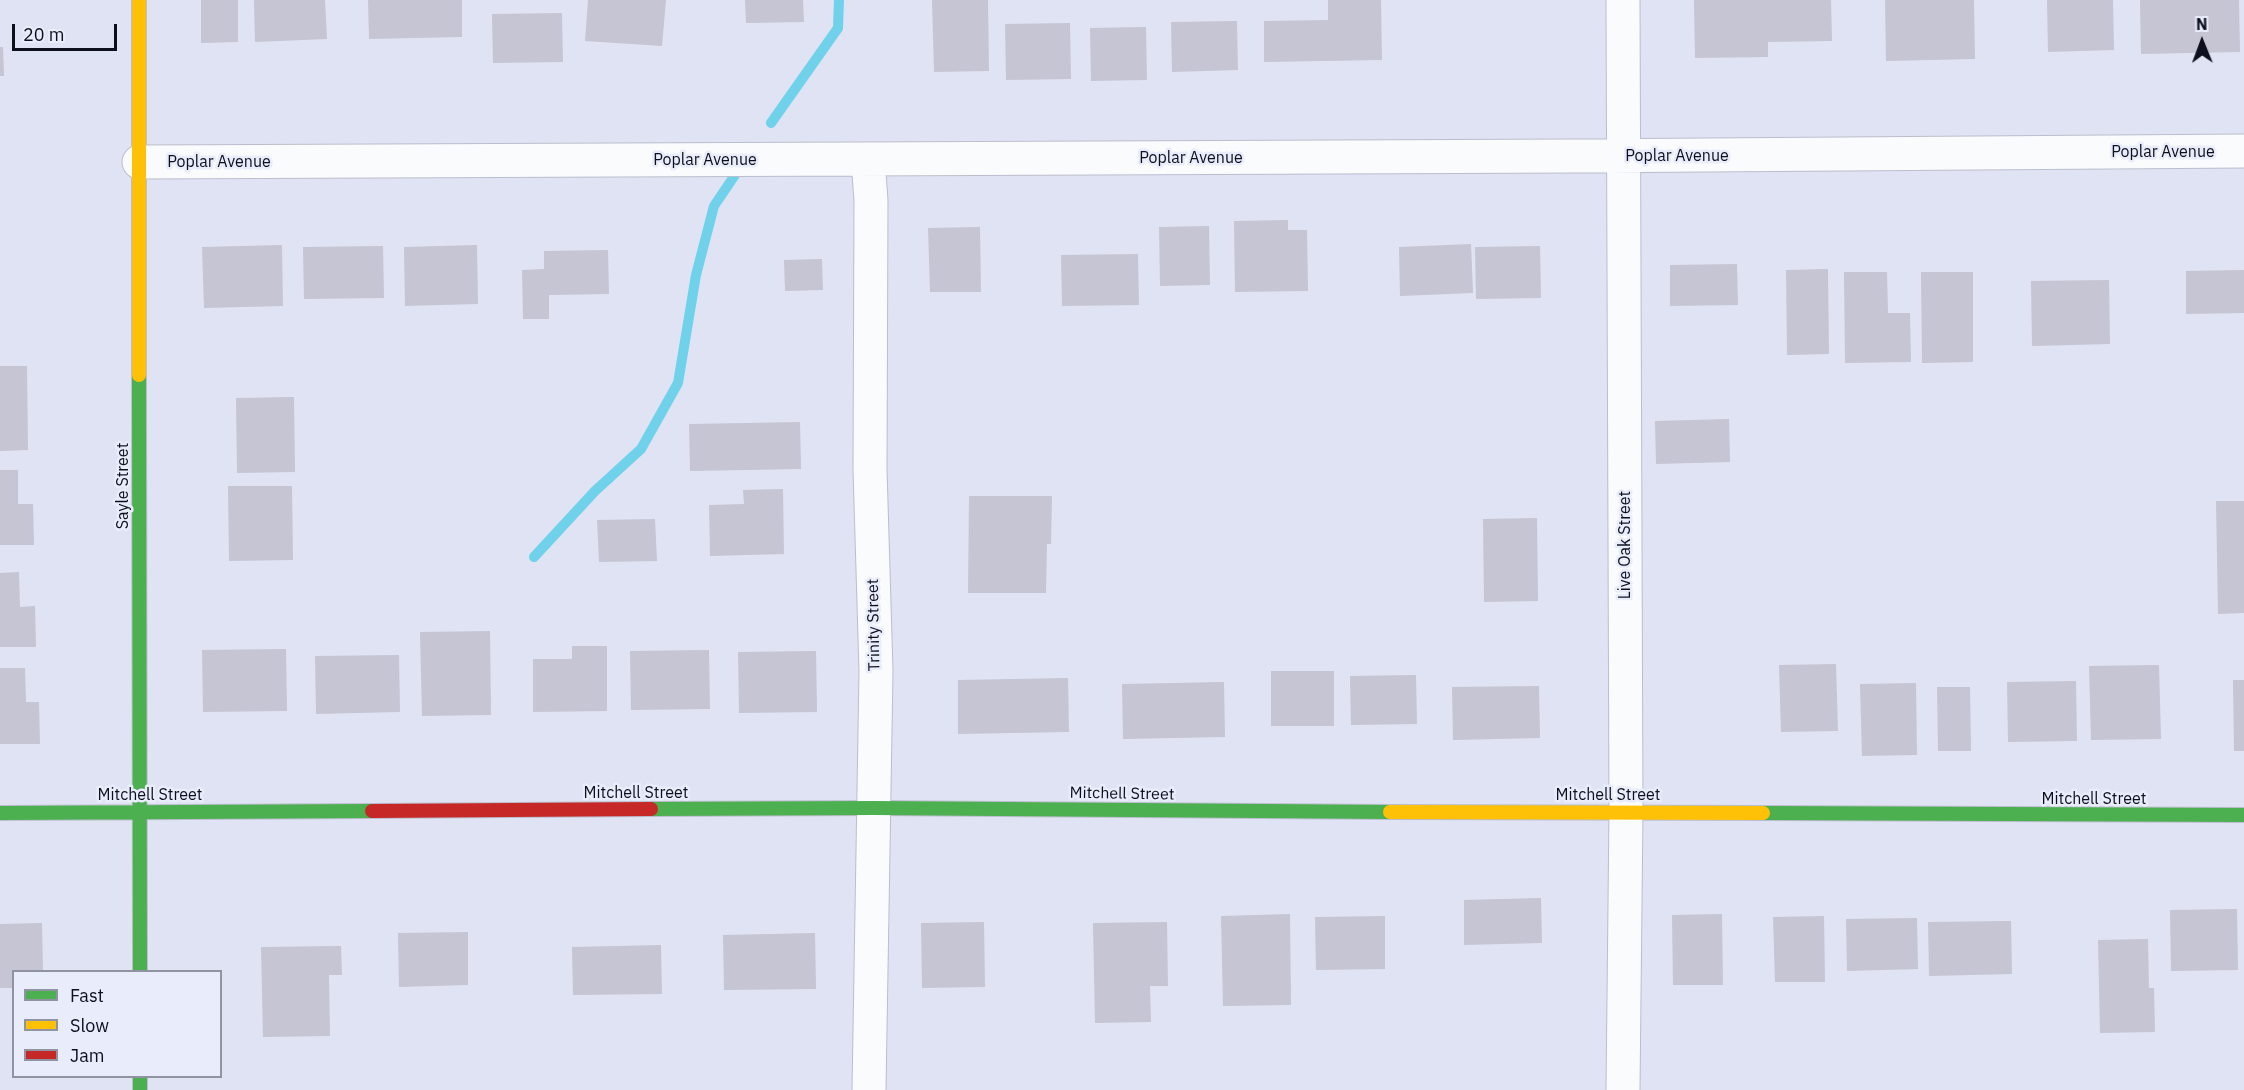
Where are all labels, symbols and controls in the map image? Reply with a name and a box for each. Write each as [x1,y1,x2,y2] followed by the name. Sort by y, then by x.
[15,12,120,50] scale bar
[2172,12,2232,72] north arrow
[2196,14,2208,34] text: N
[23,23,65,46] text: 20 m
[2111,142,2215,162] street label: Poplar Avenue
[1625,146,1729,166] street label: Poplar Avenue
[1139,148,1243,168] street label: Poplar Avenue
[653,150,757,170] street label: Poplar Avenue
[167,152,271,172] street label: Poplar Avenue
[113,443,133,529] street label: Sayle Street
[1615,491,1635,599] street label: Live Oak Street
[864,579,884,671] street label: Trinity Street
[584,783,688,803] street label: Mitchell Street
[1069,783,1175,805] street label: Mitchell Street
[98,785,202,805] street label: Mitchell Street
[1556,785,1660,805] street label: Mitchell Street
[2042,789,2146,809] street label: Mitchell Street
[12,970,222,1078] legend
[70,984,104,1007] text: Fast
[70,1014,109,1037] text: Slow
[70,1044,105,1067] text: Jam

